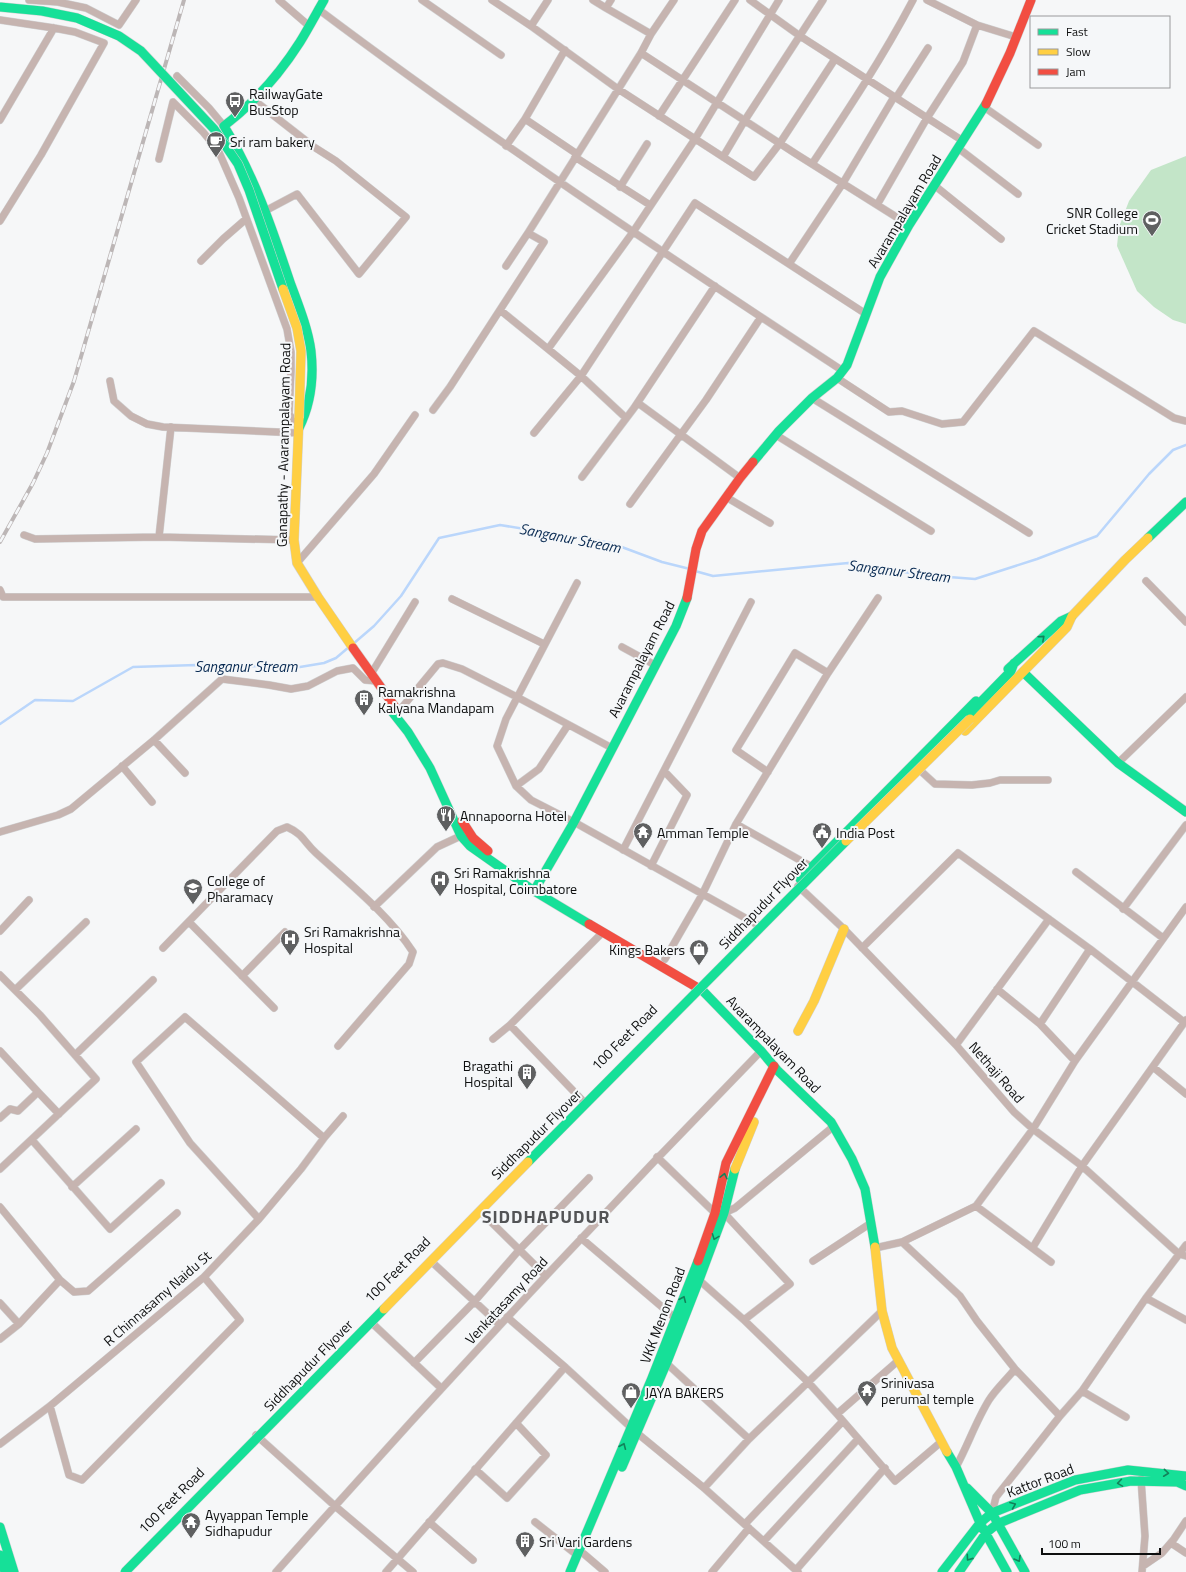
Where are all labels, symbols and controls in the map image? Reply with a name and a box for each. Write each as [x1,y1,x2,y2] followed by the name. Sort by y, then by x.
[1030,16,1170,88] legend
[1066,22,1089,41] text: Fast
[1066,42,1091,61] text: Slow
[1066,62,1086,81] text: Jam
[249,83,323,120] place label: RailwayGate BusStop
[224,90,246,118] bus stop icon: RailwayGate BusStop
[205,130,227,158] cafe icon: Sri ram bakery
[230,131,315,152] place label: Sri ram bakery
[862,150,946,272] street label: Avarampalayam Road
[1046,202,1138,239] place label: SNR College Cricket Stadium
[1141,209,1163,237] sports icon: SNR College Cricket Stadium
[271,343,295,547] street label: Ganapathy - Avarampalayam Road
[517,517,623,559] water label: Sanganur Stream
[847,553,952,589] water label: Sanganur Stream
[602,597,680,721] street label: Avarampalayam Road
[1037,635,1045,643] one-way arrow
[195,655,298,678] water label: Sanganur Stream
[378,681,494,718] place label: Ramakrishna Kalyana Mandapam
[353,688,375,716] building icon: Ramakrishna Kalyana Mandapam
[435,804,457,832] restaurant icon: Annapoorna Hotel
[460,805,567,826] place label: Annapoorna Hotel
[632,821,654,849] temple icon: Amman Temple
[811,821,833,849] public building icon: India Post
[657,822,749,843] place label: Amman Temple
[836,822,895,843] place label: India Post
[714,852,813,954] street label: Siddhapudur Flyover
[454,862,577,899] place label: Sri Ramakrishna Hospital, Coimbatore
[429,869,451,897] hospital icon: Sri Ramakrishna Hospital, Coimbatore
[207,870,274,907] place label: College of Pharamacy
[182,877,204,905] school or university icon: College of Pharamacy
[304,921,400,958] place label: Sri Ramakrishna Hospital
[279,928,301,956] hospital icon: Sri Ramakrishna Hospital
[688,938,710,966] shop icon: Kings Bakers
[609,939,685,960] place label: Kings Bakers
[722,990,826,1098] street label: Avarampalayam Road
[586,999,662,1075] street label: 100 Feet Road
[964,1037,1030,1107] street label: Nethaji Road
[463,1055,513,1092] place label: Bragathi Hospital
[516,1062,538,1090] building icon: Bragathi Hospital
[486,1084,586,1184] street label: Siddhapudur Flyover
[719,1173,727,1179] one-way arrow
[482,1203,610,1230] district label: SIDDHAPUDUR
[359,1231,435,1307] street label: 100 Feet Road
[711,1234,719,1241] one-way arrow
[98,1245,216,1351] street label: R Chinnasamy Naidu St
[460,1251,552,1349] street label: Venkatasamy Road
[634,1264,690,1366] street label: VKK Menon Road
[678,1296,686,1303] one-way arrow
[259,1314,358,1416] street label: Siddhapudur Flyover
[881,1372,974,1409] place label: Srinivasa perumal temple
[856,1379,878,1407] temple icon: Srinivasa perumal temple
[620,1381,642,1409] shop icon: JAYA BAKERS
[645,1382,724,1403] place label: JAYA BAKERS
[618,1442,626,1450] one-way arrow
[1003,1458,1077,1502] street label: Kattor Road
[133,1462,209,1538] street label: 100 Feet Road
[1162,1468,1169,1477] one-way arrow
[1117,1478,1123,1487] one-way arrow
[1010,1501,1017,1509] one-way arrow
[205,1504,308,1541] place label: Ayyappan Temple Sidhapudur
[180,1511,202,1539] temple icon: Ayyappan Temple Sidhapudur
[514,1530,536,1558] building icon: Sri Vari Gardens
[1042,1530,1160,1556] scale bar
[539,1531,632,1552] place label: Sri Vari Gardens
[1048,1534,1081,1553] text: 100 m
[966,1554,974,1561] one-way arrow
[1014,1555,1021,1562] one-way arrow

